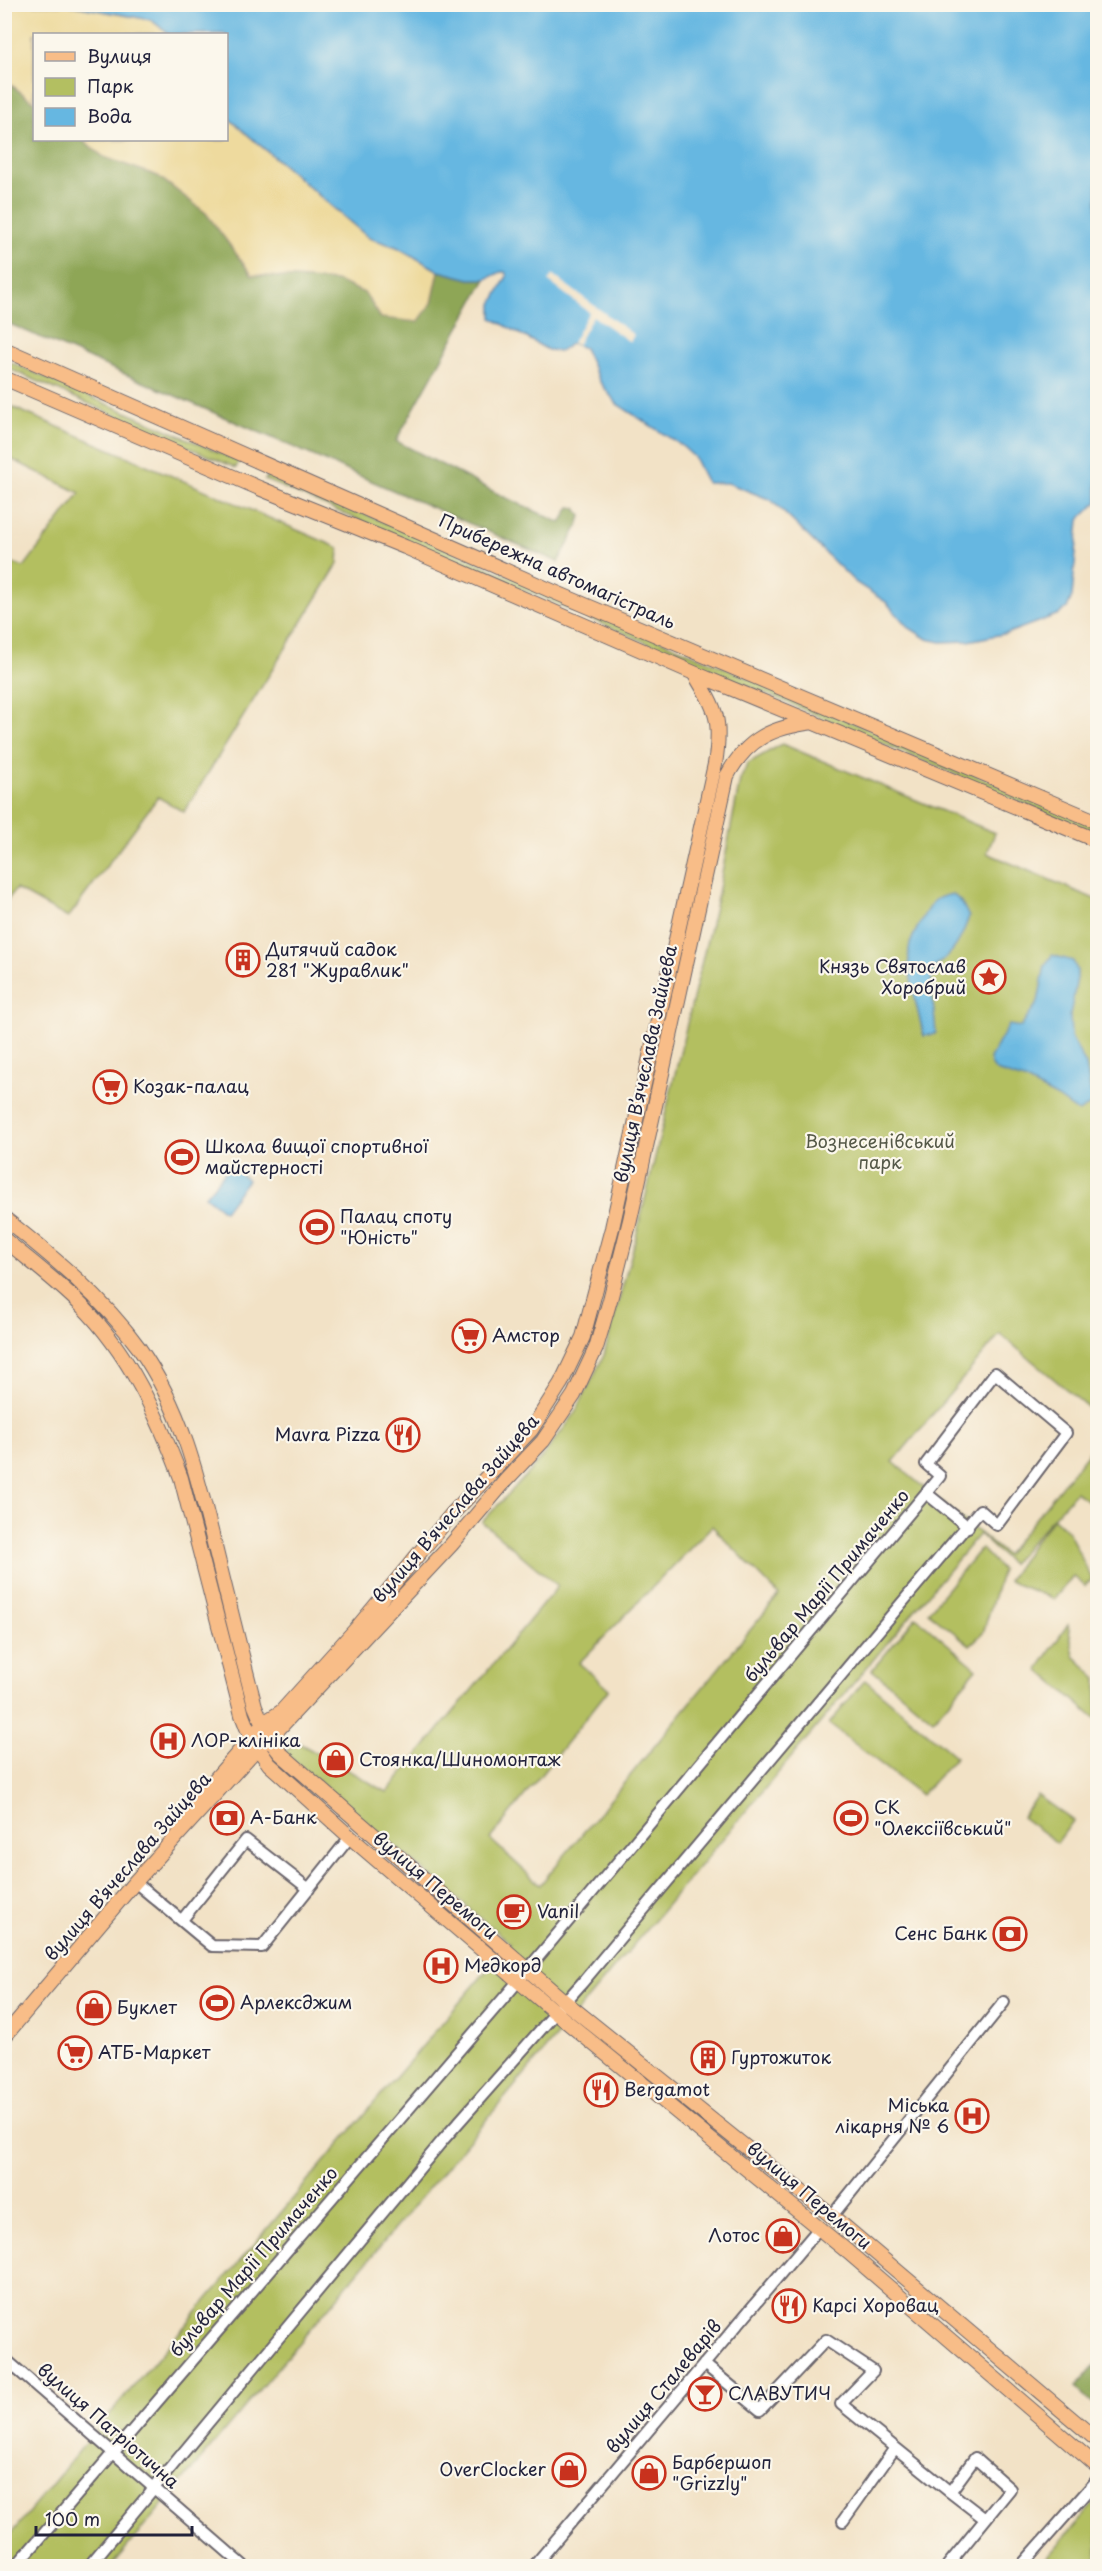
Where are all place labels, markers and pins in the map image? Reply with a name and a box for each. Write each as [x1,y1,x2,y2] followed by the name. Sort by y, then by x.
[265,935,409,983] place label: Дитячий садок 281 "Журавлик"
[225,942,261,978] building icon: Дитячий садок 281 "Журавлик"
[819,952,966,1000] place label: Князь Святослав Хоробрий
[971,959,1007,995] place icon: Князь Святослав Хоробрий
[92,1069,128,1105] supermarket icon: Козак-палац
[133,1072,249,1099] place label: Козак-палац
[205,1132,429,1180] place label: Школа вищої спортивної майстерності
[164,1139,200,1175] sports icon: Школа вищої спортивної майстерності
[340,1202,452,1250] place label: Палац споту "Юність"
[299,1209,335,1245] sports icon: Палац споту "Юність"
[451,1318,487,1354] supermarket icon: Амстор
[492,1321,560,1348] place label: Амстор
[385,1417,421,1453] restaurant icon: Mavra Pizza
[275,1420,381,1447] place label: Mavra Pizza
[150,1723,186,1759] hospital icon: ЛОР-клініка
[191,1726,301,1753] place label: ЛОР-клініка
[318,1742,354,1778] shop icon: Стоянка/Шиномонтаж
[359,1745,562,1772] place label: Стоянка/Шиномонтаж
[874,1793,1011,1841] place label: СК "Олексіївський"
[209,1800,245,1836] bank icon: А-Банк
[833,1800,869,1836] sports icon: СК "Олексіївський"
[250,1803,317,1830] place label: А-Банк
[496,1894,532,1930] cafe icon: Vanil
[537,1897,579,1924] place label: Vanil
[992,1916,1028,1952] bank icon: Сенс Банк
[894,1919,987,1946] place label: Сенс Банк
[423,1948,459,1984] hospital icon: Медкорд
[464,1951,541,1978] place label: Медкорд
[199,1985,235,2021] sports icon: Арлексджим
[240,1988,352,2015] place label: Арлексджим
[76,1990,112,2026] shop icon: Буклет
[117,1993,177,2020] place label: Буклет
[57,2035,93,2071] supermarket icon: АТБ-Маркет
[98,2038,211,2065] place label: АТБ-Маркет
[690,2040,726,2076] building icon: Гуртожиток
[731,2043,831,2070] place label: Гуртожиток
[583,2072,619,2108] restaurant icon: Bergamot
[624,2075,710,2102] place label: Bergamot
[835,2091,950,2139] place label: Мiська лiкарня № 6
[954,2098,990,2134] hospital icon: Мiська лiкарня № 6
[765,2218,801,2254] shop icon: Лотос
[708,2221,760,2248] place label: Лотос
[771,2288,807,2324] restaurant icon: Карсі Хоровац
[812,2291,939,2318] place label: Карсі Хоровац
[687,2376,723,2412] bar icon: СЛАВУТИЧ
[728,2379,831,2406] place label: СЛАВУТИЧ
[672,2448,772,2496] place label: Барбершоп "Grizzly"
[551,2452,587,2488] shop icon: OverClocker
[439,2455,547,2482] place label: OverClocker
[631,2455,667,2491] shop icon: Барбершоп "Grizzly"

